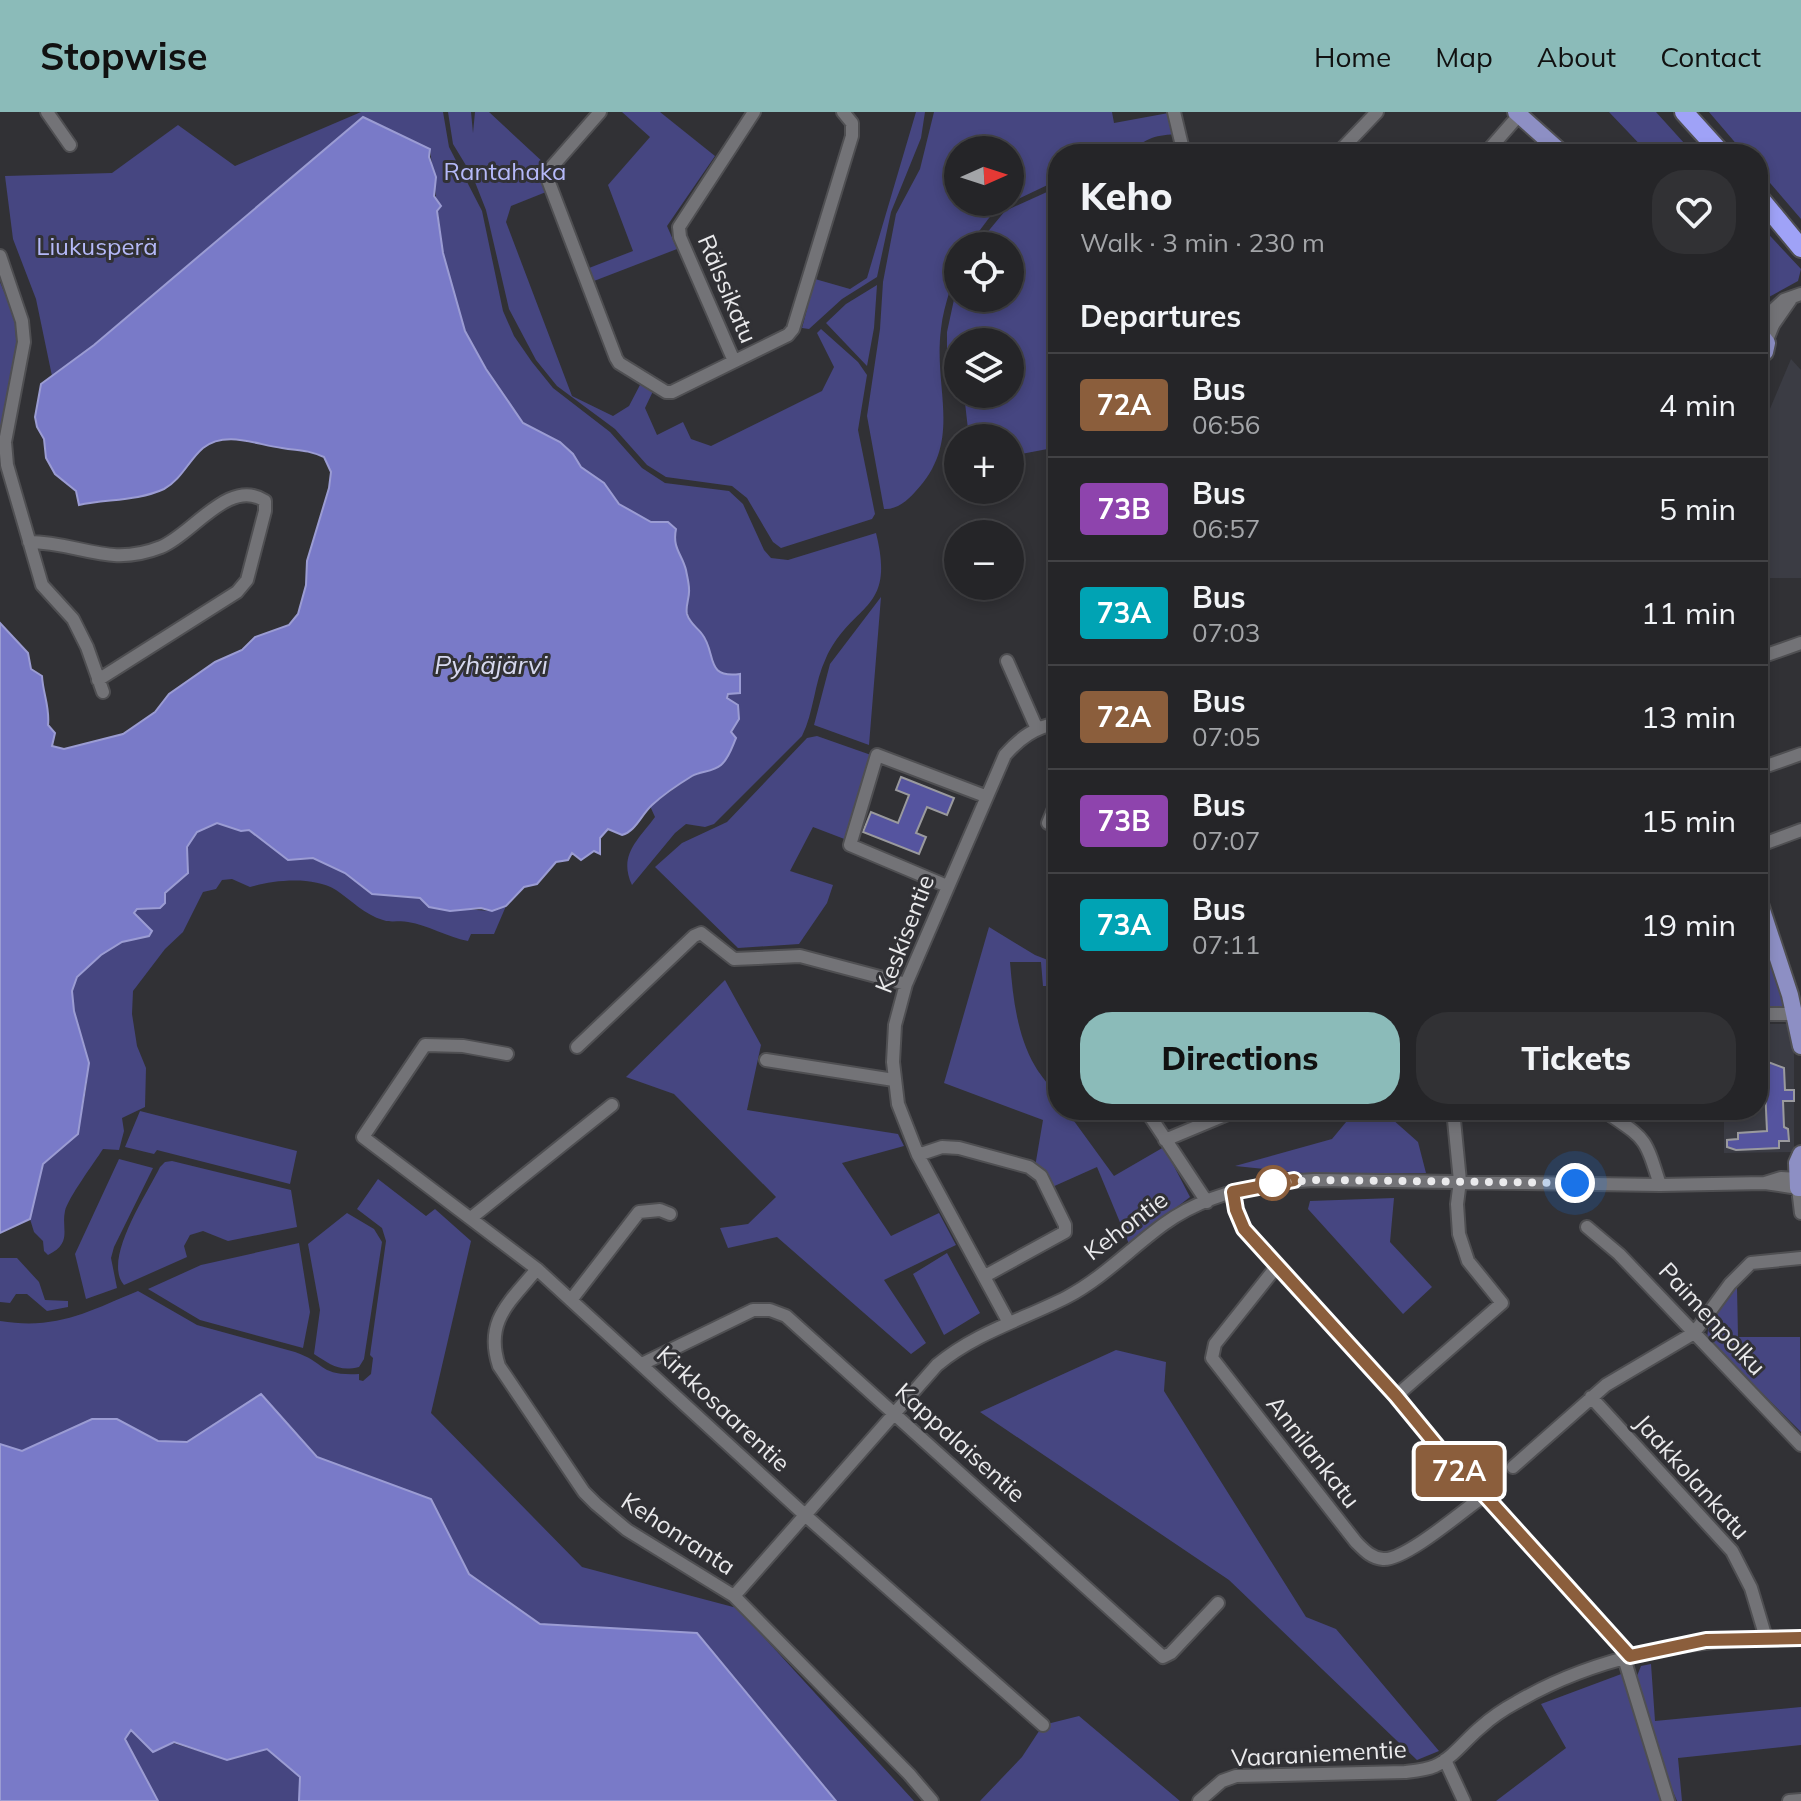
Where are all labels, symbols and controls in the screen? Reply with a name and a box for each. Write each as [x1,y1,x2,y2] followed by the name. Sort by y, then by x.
[40,32,208,80] text: Stopwise
[1314,39,1391,74] text: Home
[1435,39,1493,74] text: Map
[1537,39,1616,74] text: About
[1660,39,1761,74] text: Contact
[944,136,1024,216] north arrow
[944,136,1024,600] map controls
[444,156,566,186] park label: Rantahaka
[1652,170,1736,254] button: heart
[1080,172,1173,220] text: Keho
[1080,226,1325,259] text: Walk · 3 min · 230 m
[692,230,764,347] street label: Rälssikatu
[36,231,158,261] park label: Liukusperä
[944,232,1024,312] button: locate
[1080,297,1241,335] text: Departures
[944,328,1024,408] button: layers
[1192,370,1246,408] text: Bus
[1659,386,1736,424] text: 4 min
[1097,387,1151,422] text: 72A
[1192,408,1260,441] text: 06:56
[944,424,1024,504] button: +
[1192,474,1246,512] text: Bus
[1659,490,1736,528] text: 5 min
[1098,491,1150,526] text: 73B
[1192,512,1260,545] text: 06:57
[944,520,1024,600] button: −
[1192,578,1246,616] text: Bus
[1641,594,1736,632] text: 11 min
[1097,595,1151,630] text: 73A
[1192,616,1260,649] text: 07:03
[434,648,549,681] water label: Pyhäjärvi
[1192,682,1246,720] text: Bus
[1641,698,1736,736] text: 13 min
[1097,699,1151,734] text: 72A
[1192,720,1260,753] text: 07:05
[1192,786,1246,824] text: Bus
[1641,802,1736,840] text: 15 min
[1098,803,1150,838] text: 73B
[1192,824,1260,857] text: 07:07
[868,870,940,997] street label: Keskisentie
[1192,890,1246,928] text: Bus
[1641,906,1736,944] text: 19 min
[1097,907,1151,942] text: 73A
[1192,928,1260,961] text: 07:11
[1080,1012,1400,1104] button: Directions
[1416,1012,1736,1104] button: Tickets
[1555,1163,1595,1203] your location
[1256,1166,1290,1200] unlabelled marker
[1078,1184,1173,1266] street label: Kehontie
[1653,1256,1773,1381] street label: Paimenpolku
[651,1339,797,1478] street label: Kirkkosaarentie
[889,1376,1032,1509] street label: Kappalaisentie
[1261,1389,1367,1514] street label: Annilankatu
[1629,1408,1757,1545] street label: Jaakkolankatu
[1413,1445,1505,1497] line badge: 72A
[1432,1453,1486,1488] text: 72A
[616,1485,741,1581] street label: Kehonranta
[1231,1733,1407,1773] street label: Vaaraniementie

